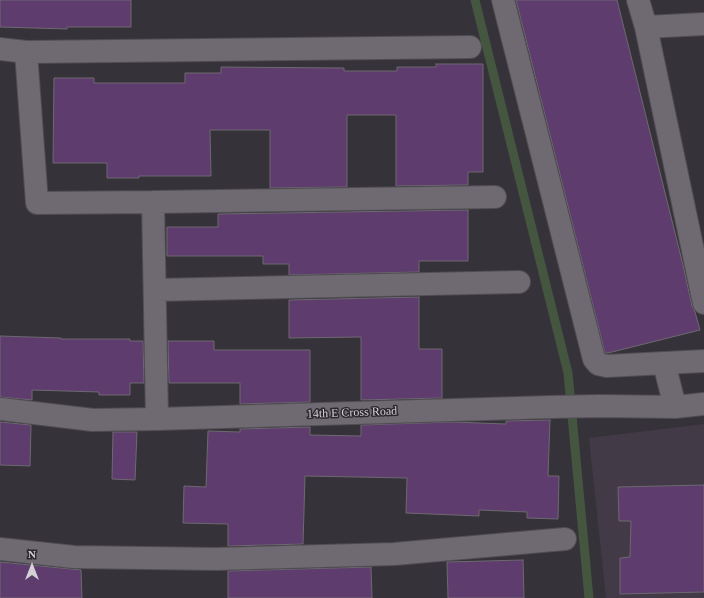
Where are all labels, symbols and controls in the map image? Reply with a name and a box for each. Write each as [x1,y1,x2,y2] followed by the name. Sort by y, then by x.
[307,404,397,422] street label: 14th E Cross Road
[12,546,52,586] north arrow
[28,548,36,560] text: N

